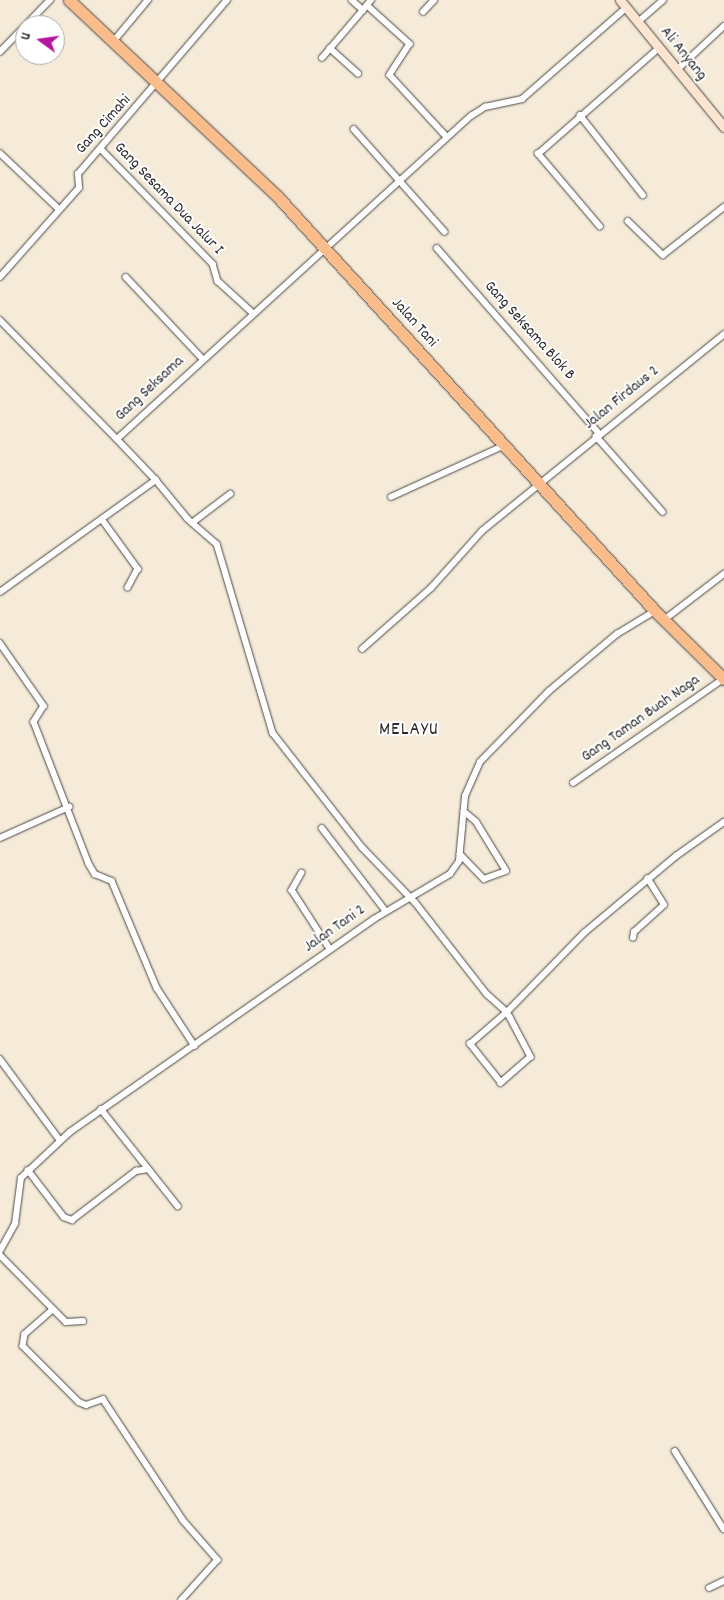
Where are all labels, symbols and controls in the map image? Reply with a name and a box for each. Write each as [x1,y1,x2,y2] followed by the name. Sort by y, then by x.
[15,15,65,65] north arrow
[656,23,710,85] street label: Ali Anyang
[16,31,37,42] text: U
[72,91,136,159] street label: Gang Cimahi
[109,139,227,259] street label: Gang Sesama Dua Jalur I
[479,277,579,385] street label: Gang Seksama Blok B
[387,294,441,352] street label: Jalan Tani
[112,352,188,426] street label: Gang Seksama
[581,362,663,434] street label: Jalan Firdaus 2
[578,671,704,767] street label: Gang Taman Buah Naga
[378,720,440,742] district label: MELAYU
[301,901,369,957] street label: Jalan Tani 2

